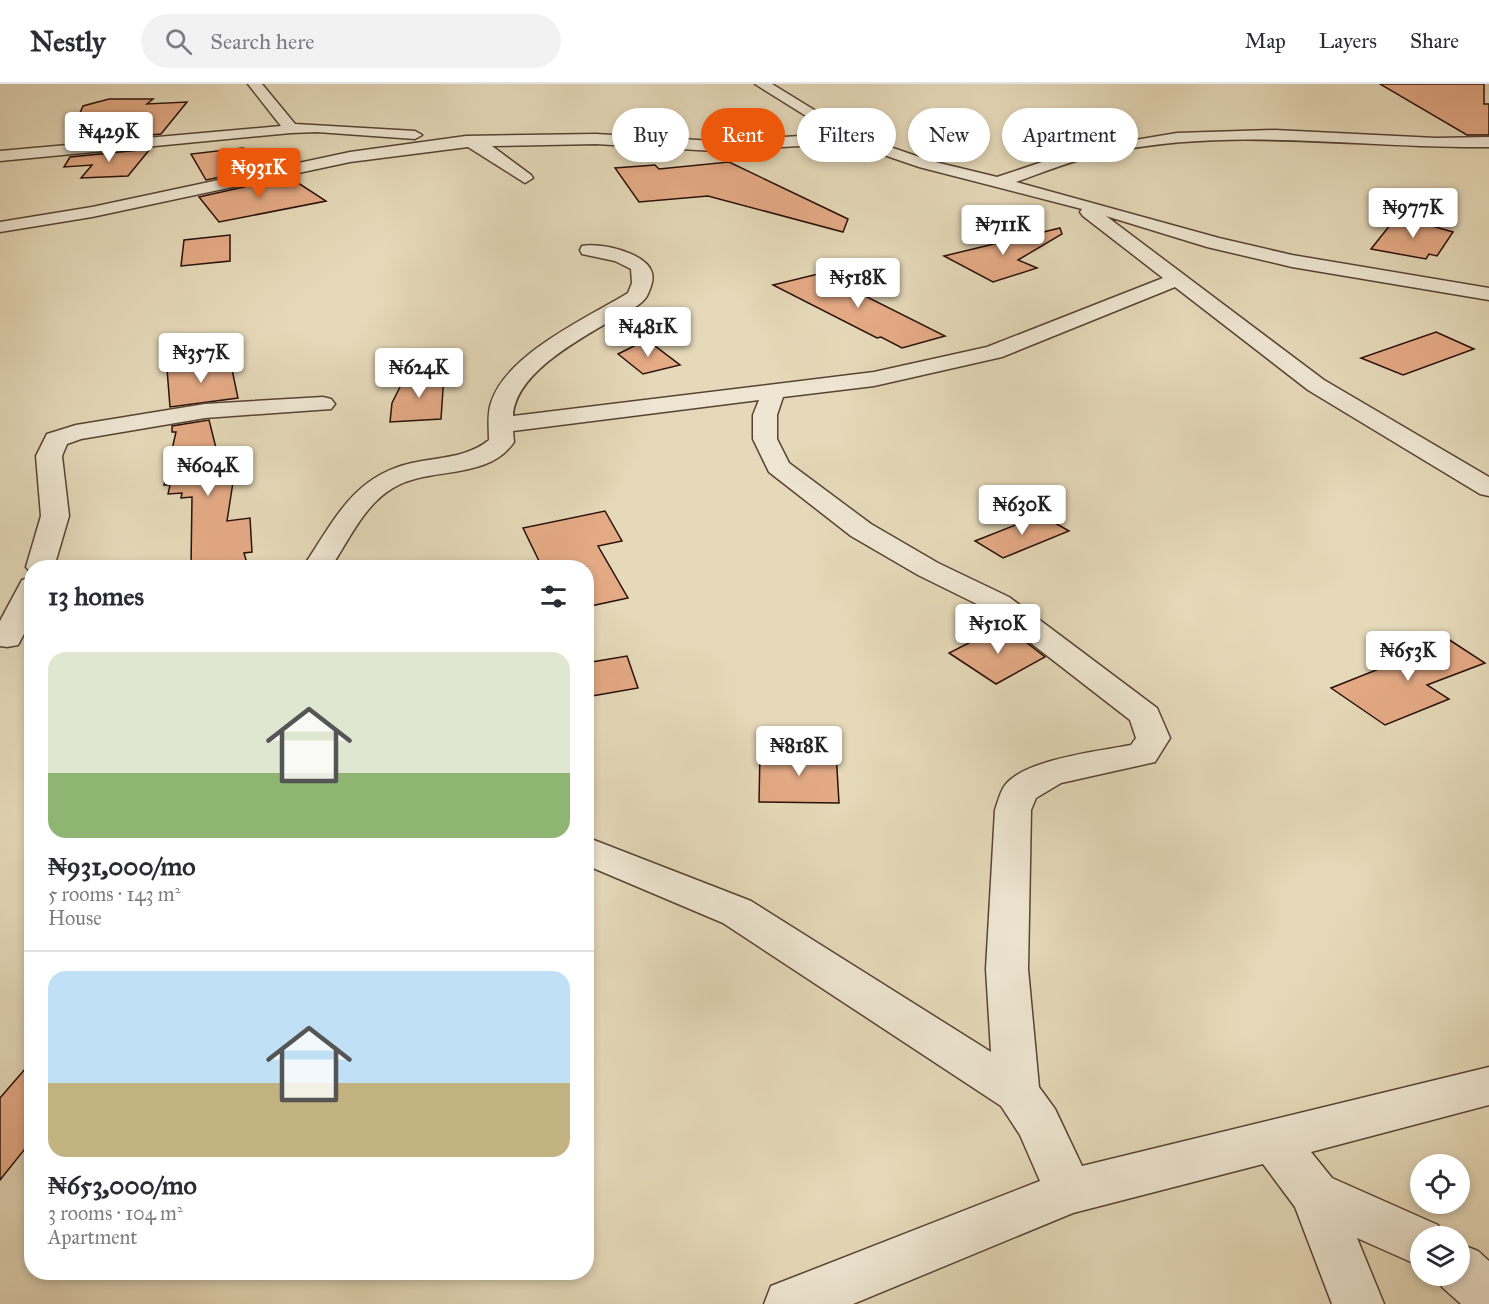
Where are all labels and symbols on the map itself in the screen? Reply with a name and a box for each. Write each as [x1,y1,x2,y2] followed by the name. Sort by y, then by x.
[67,112,151,163] pin: ₦429K
[217,148,301,199] pin: ₦931K
[1371,188,1455,239] pin: ₦977K
[961,205,1045,256] pin: ₦711K
[816,258,900,309] pin: ₦518K
[606,307,690,358] pin: ₦481K
[159,333,243,384] pin: ₦357K
[377,348,461,399] pin: ₦624K
[166,446,250,497] pin: ₦604K
[980,485,1064,536] pin: ₦630K
[956,604,1040,655] pin: ₦510K
[1366,631,1450,682] pin: ₦653K
[757,726,841,777] pin: ₦818K

